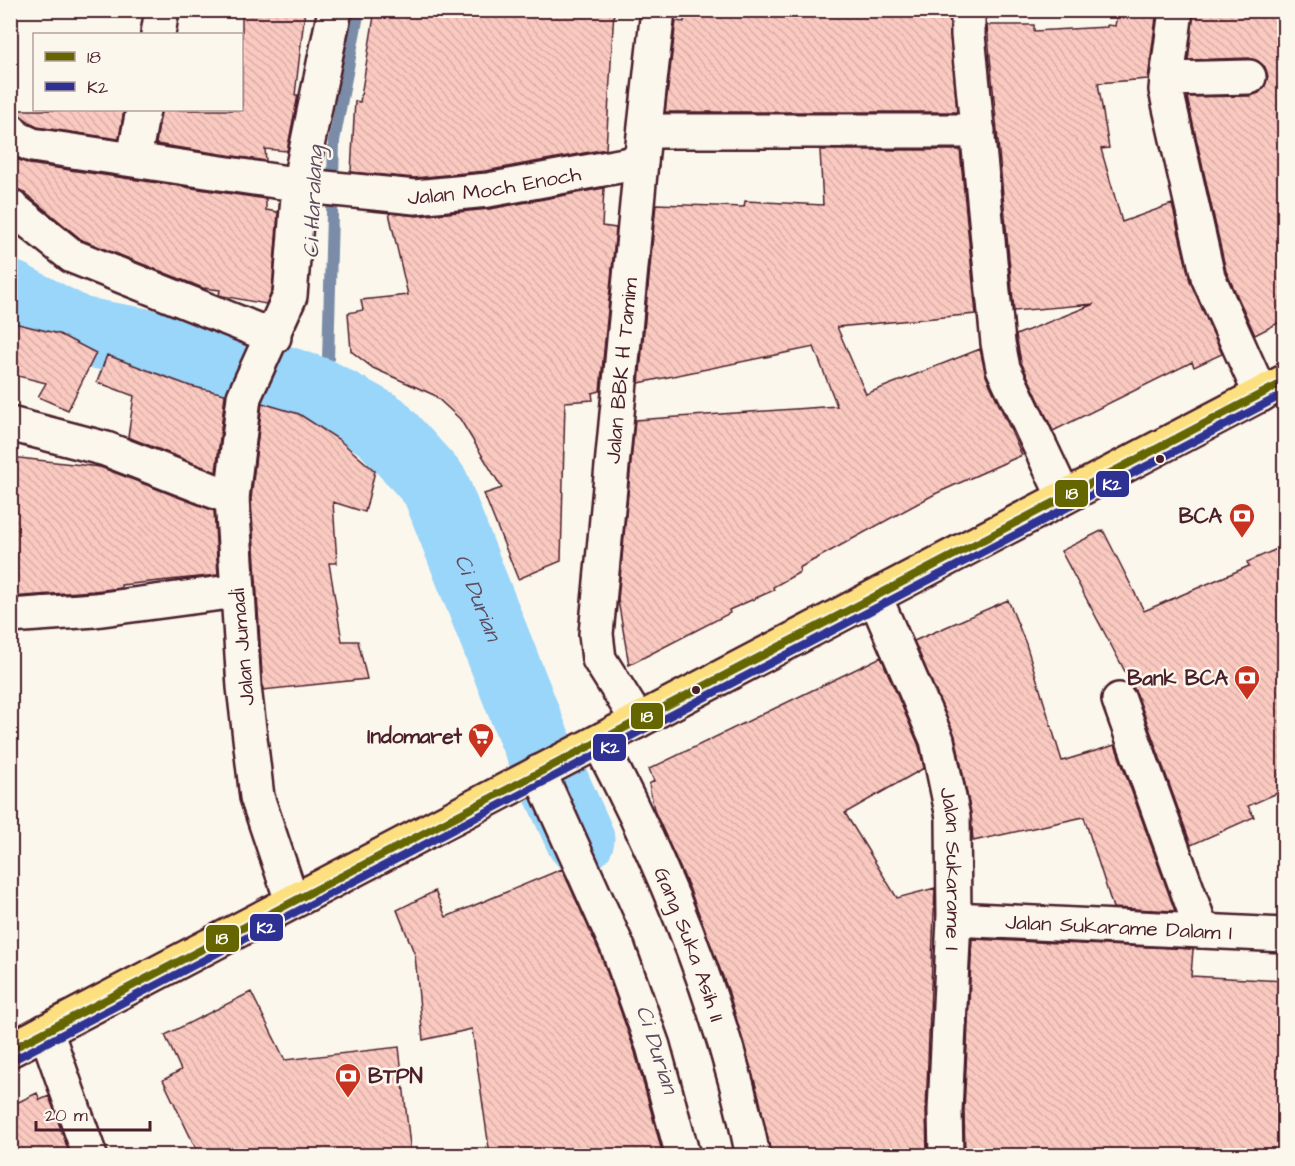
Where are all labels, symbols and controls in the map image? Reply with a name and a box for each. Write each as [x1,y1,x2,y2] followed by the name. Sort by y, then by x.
[33,33,243,111] legend
[87,45,101,70] text: 18
[87,75,109,100] text: K2
[296,144,332,259] water label: Ci Haralang
[407,159,584,212] street label: Jalan Moch Enoch
[598,276,645,465] street label: Jalan BBK H Tamim
[1154,453,1166,465] unlabelled marker
[1095,470,1130,498] line badge: K2
[1103,474,1122,496] text: K2
[1054,479,1089,508] line badge: 18
[1066,483,1079,505] text: 18
[1227,501,1257,539] bank icon: BCA
[1179,502,1223,531] place label: BCA
[446,550,509,647] water label: Ci Durian
[223,587,262,707] street label: Jalan Jumadi
[1232,663,1262,701] bank icon: Bank BCA
[1127,664,1229,693] place label: Bank BCA
[690,684,702,696] unlabelled marker
[630,702,664,730] line badge: 18
[641,706,654,728] text: 18
[466,721,496,759] supermarket icon: Indomaret
[367,722,463,751] place label: Indomaret
[592,733,627,762] line badge: K2
[601,737,620,759] text: K2
[932,784,968,951] street label: Jalan Sukarame I
[646,863,731,1026] street label: Gang Suka Asih II
[1005,908,1233,947] street label: Jalan Sukarame Dalam I
[249,913,284,942] line badge: K2
[257,917,276,939] text: K2
[205,924,240,953] line badge: 18
[216,928,229,950] text: 18
[628,1001,686,1099] water label: Ci Durian
[333,1061,363,1099] bank icon: BTPN
[368,1062,423,1091] place label: BTPN
[36,1094,150,1132] scale bar
[45,1103,88,1128] text: 20 m

